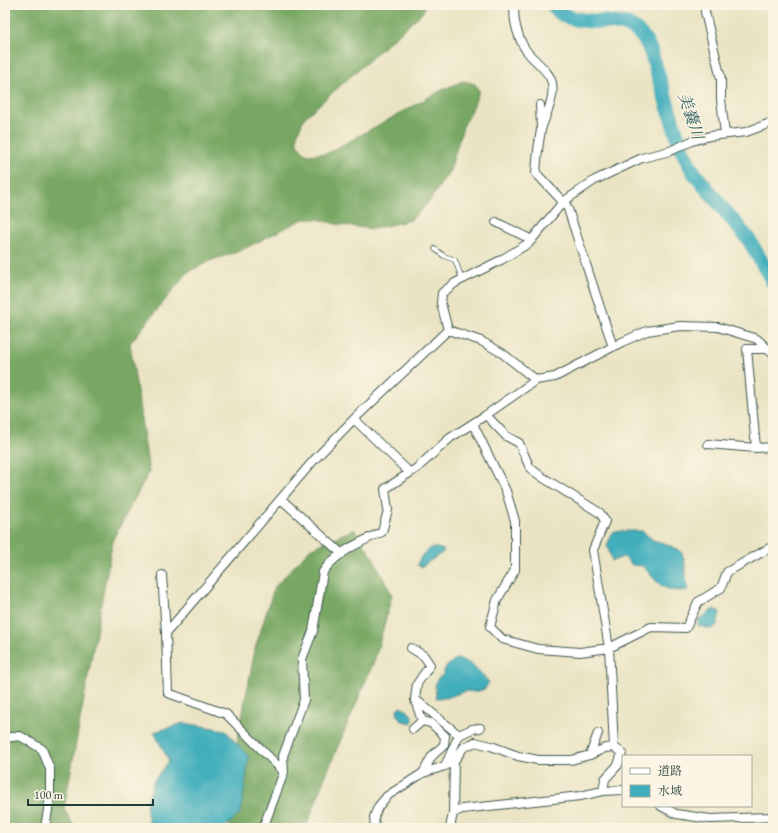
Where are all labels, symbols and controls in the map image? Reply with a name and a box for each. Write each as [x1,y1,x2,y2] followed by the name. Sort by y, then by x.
[674,90,709,144] water label: 美嚢川
[622,755,752,807] legend
[658,763,682,779] text: 道路
[28,781,153,807] scale bar
[658,783,682,799] text: 水域
[34,787,64,803] text: 100 m

